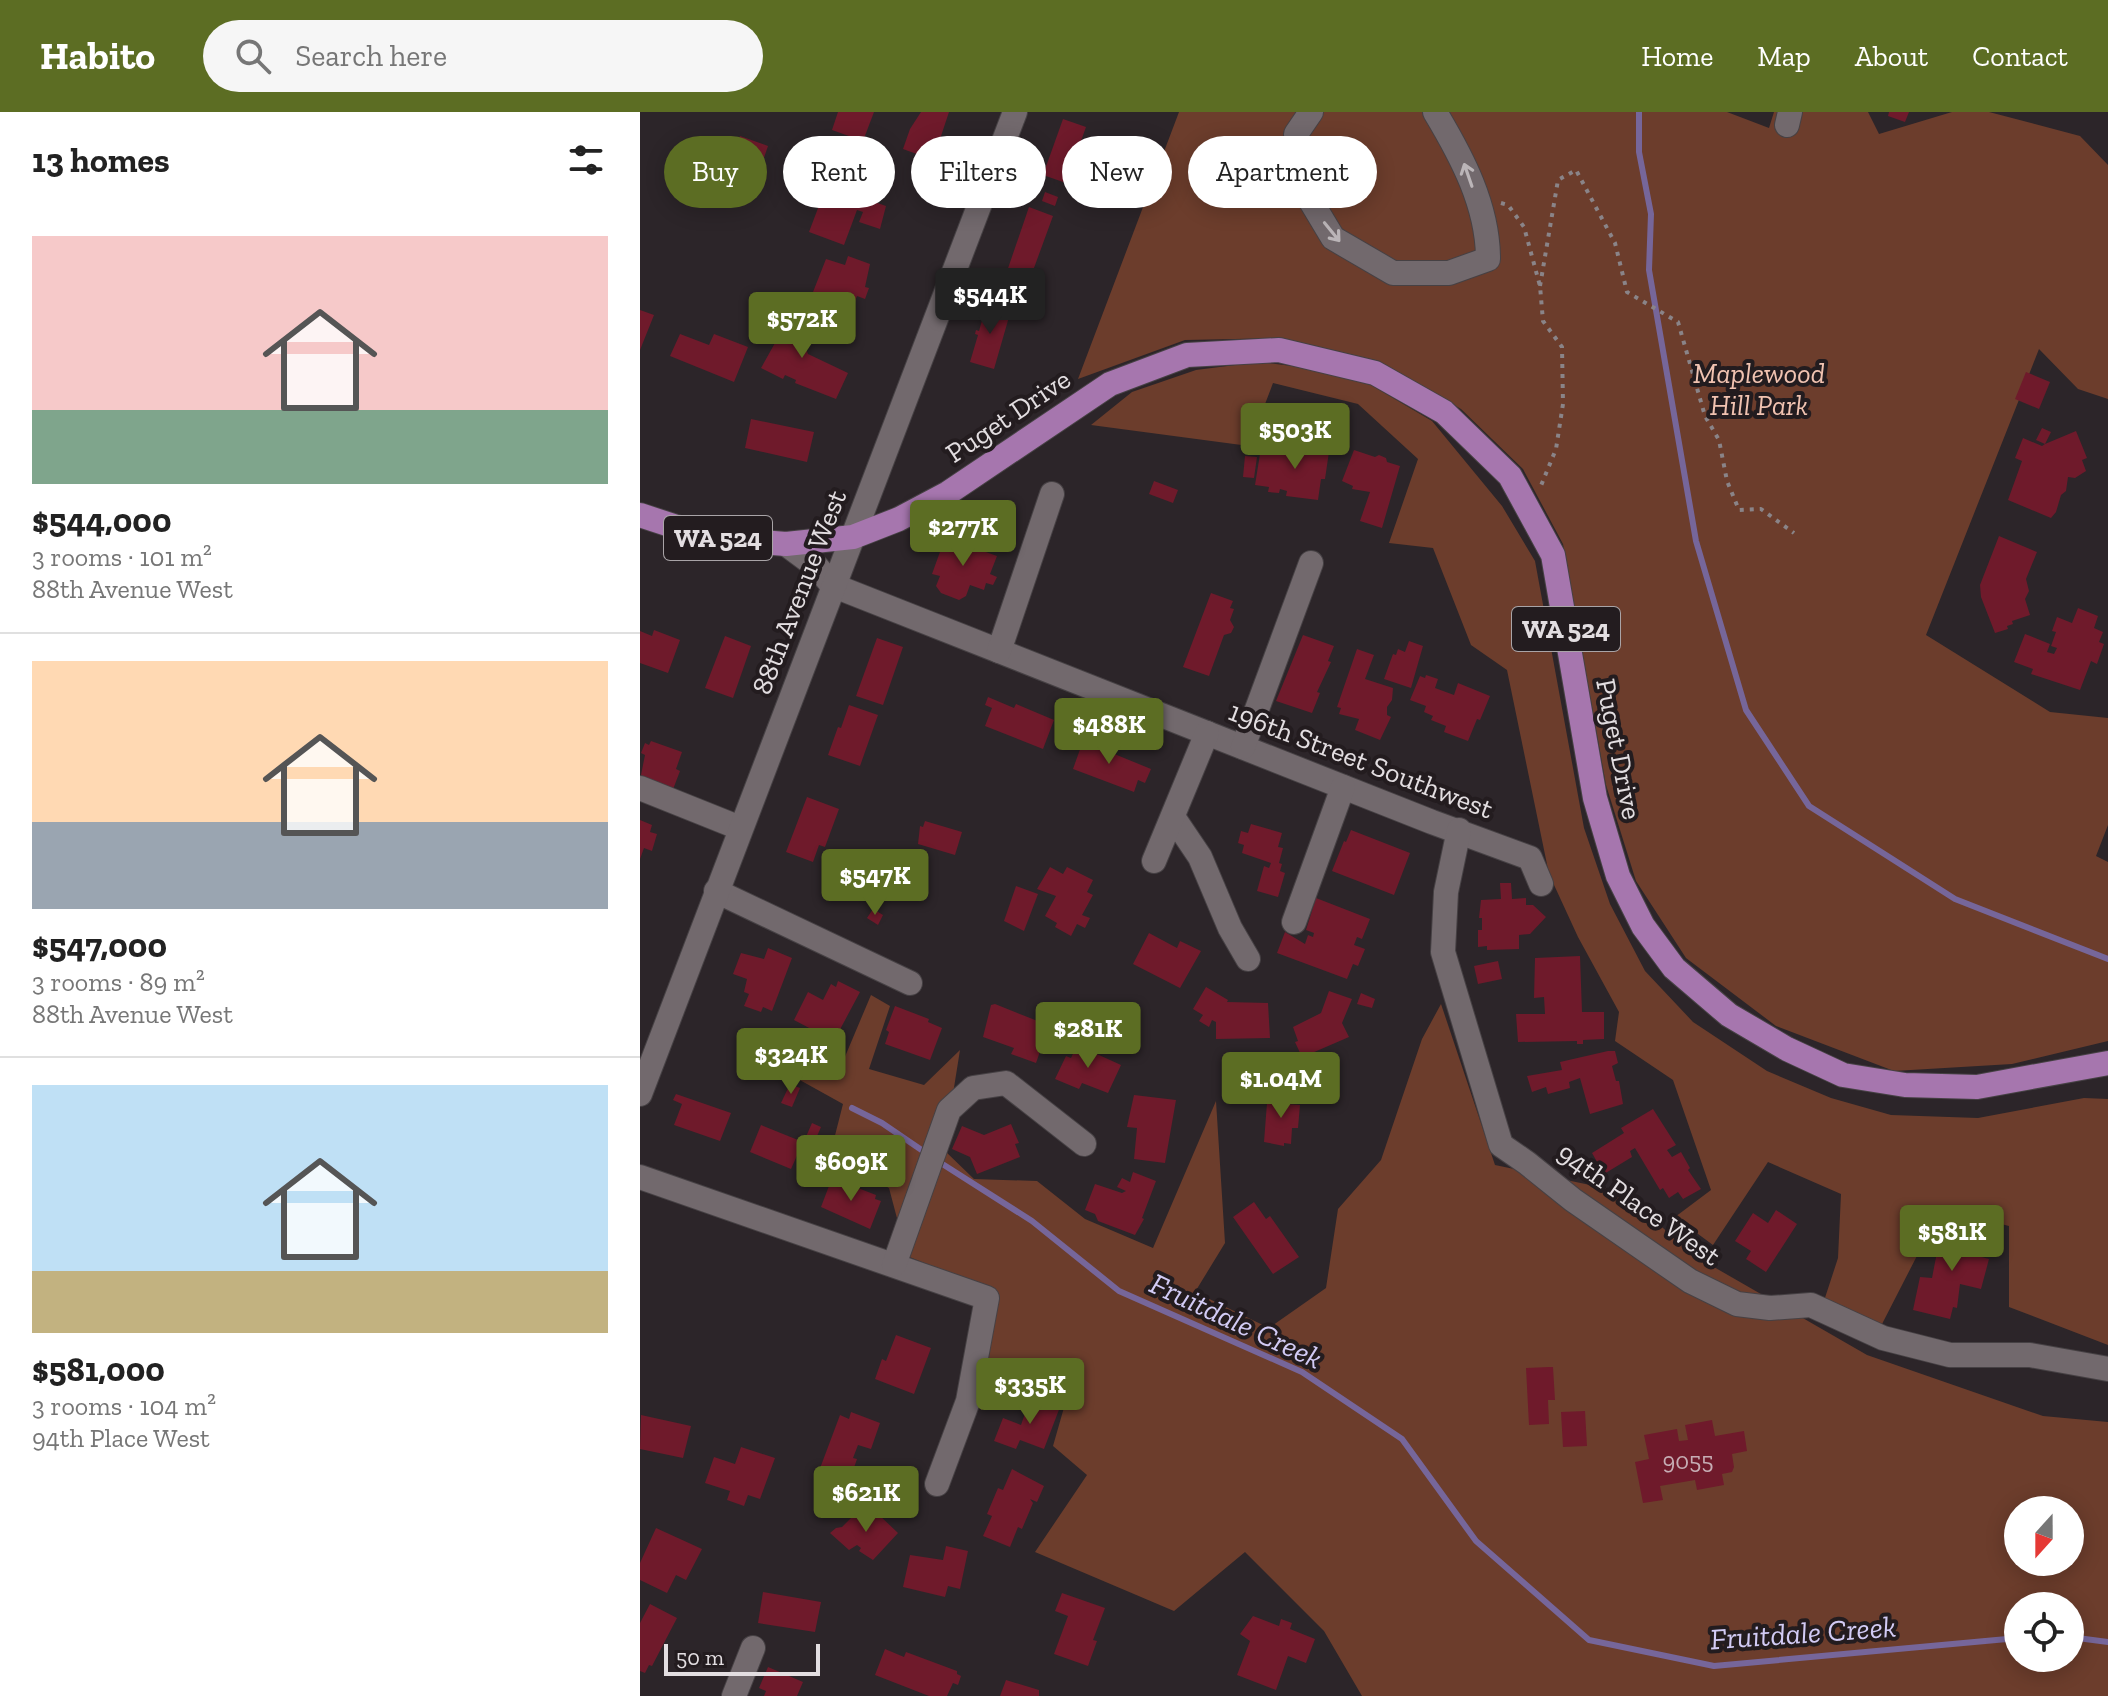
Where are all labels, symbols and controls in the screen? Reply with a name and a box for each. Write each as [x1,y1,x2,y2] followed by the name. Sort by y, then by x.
[203,20,763,92] search box
[40,33,155,79] text: Habito
[231,34,275,78] icon: search
[295,38,447,74] text: Search here
[1641,40,1713,73] text: Home
[1757,40,1811,73] text: Map
[1855,40,1928,73] text: About
[1972,40,2068,73] text: Contact
[664,136,767,208] chip: Buy
[783,136,895,208] chip: Rent
[911,136,1046,208] chip: Filters
[1062,136,1172,208] chip: New
[1188,136,1377,208] chip: Apartment
[564,138,608,182] icon: filters
[32,140,170,181] text: 13 homes
[1460,163,1475,188] one-way arrow
[1322,222,1340,243] one-way arrow
[934,268,1046,336] pin: $544K
[953,278,1027,310] text: $544K
[248,288,392,432] icon: home
[746,292,858,360] pin: $572K
[767,302,837,334] text: $572K
[1693,357,1825,422] park label: Maplewood Hill Park
[940,362,1076,470] street label: Puget Drive
[1239,403,1351,471] pin: $503K
[1259,413,1331,445] text: $503K
[745,485,853,699] street label: 88th Avenue West
[32,500,172,541] text: $544,000
[907,500,1019,568] pin: $277K
[928,510,998,542] text: $277K
[664,516,772,560] road number: WA 524
[32,541,212,573] text: 3 rooms · 101 m²
[32,573,233,605] text: 88th Avenue West
[1512,607,1620,651] road number: WA 524
[1589,676,1649,822] street label: Puget Drive
[1224,694,1498,826] street label: 196th Street Southwest
[1053,698,1165,766] pin: $488K
[1072,708,1146,740] text: $488K
[248,713,392,857] icon: home
[819,849,931,917] pin: $547K
[839,859,911,891] text: $547K
[32,925,167,966] text: $547,000
[32,966,205,998] text: 3 rooms · 89 m²
[32,998,233,1030] text: 88th Avenue West
[1032,1002,1144,1070] pin: $281K
[1054,1012,1122,1044] text: $281K
[735,1028,847,1096] pin: $324K
[755,1038,827,1070] text: $324K
[1216,1052,1346,1120] pin: $1.04M
[1240,1062,1322,1094] text: $1.04M
[795,1135,907,1203] pin: $609K
[1551,1136,1727,1273] street label: 94th Place West
[248,1137,392,1281] icon: home
[814,1145,888,1177] text: $609K
[1896,1205,2008,1273] pin: $581K
[1918,1215,1986,1247] text: $581K
[1144,1265,1328,1377] water label: Fruitdale Creek
[32,1349,165,1390] text: $581,000
[974,1358,1086,1426] pin: $335K
[994,1368,1066,1400] text: $335K
[32,1390,216,1422] text: 3 rooms · 104 m²
[32,1422,210,1454] text: 94th Place West
[1662,1446,1714,1475] house number: 9055
[810,1466,922,1534] pin: $621K
[832,1476,900,1508] text: $621K
[2004,1496,2084,1576] north arrow
[2004,1496,2084,1672] map controls
[2004,1592,2084,1672] button: locate
[1709,1609,1897,1657] water label: Fruitdale Creek
[664,1640,820,1676] scale bar
[676,1644,724,1671] text: 50 m

